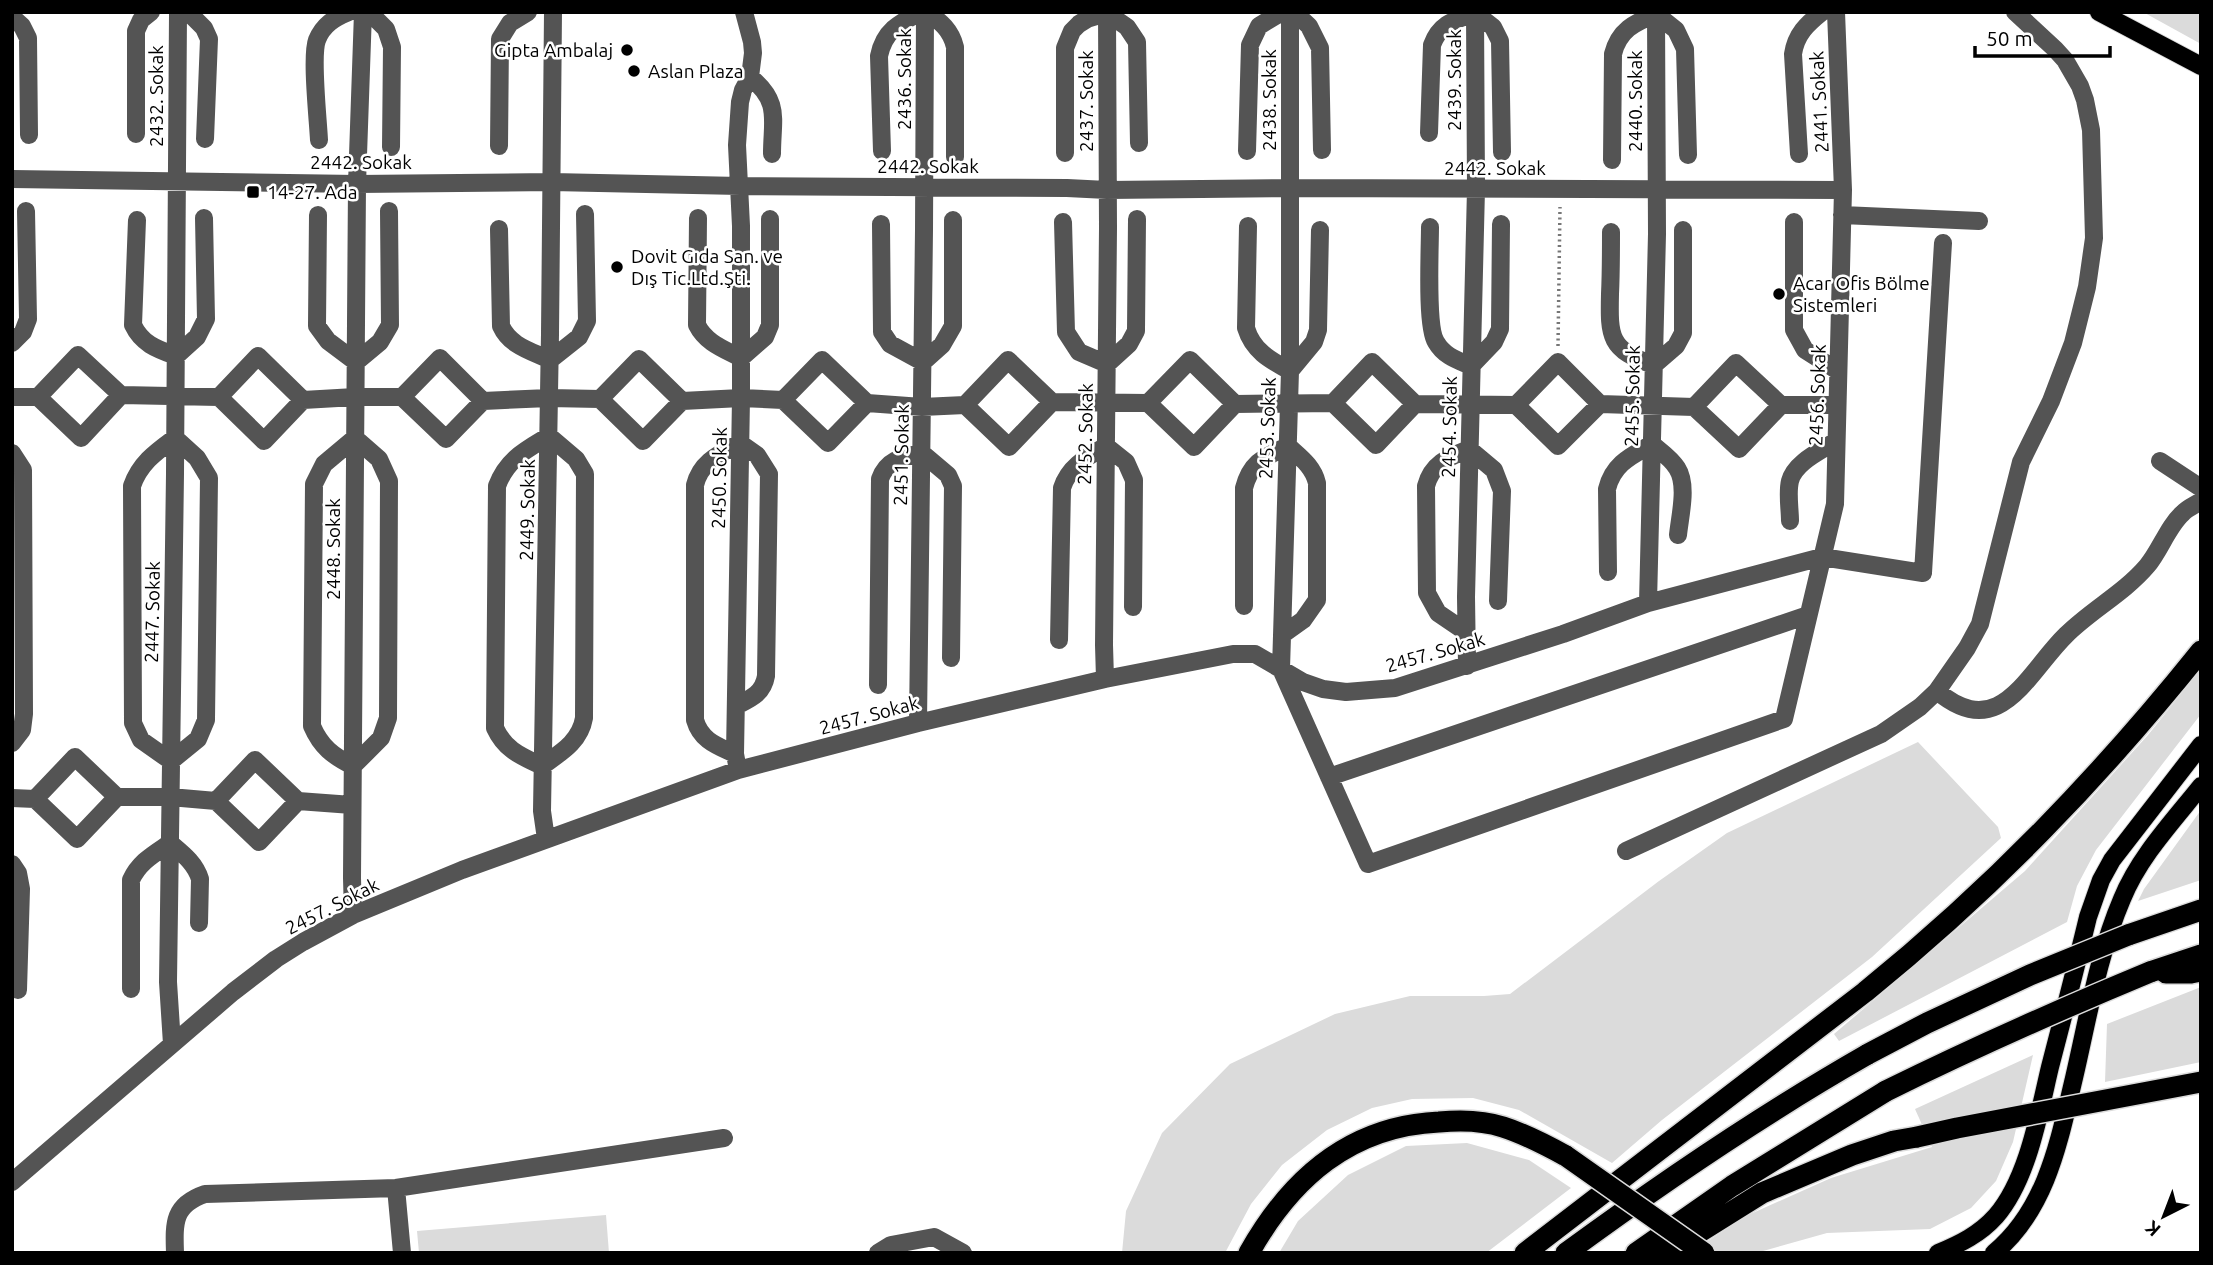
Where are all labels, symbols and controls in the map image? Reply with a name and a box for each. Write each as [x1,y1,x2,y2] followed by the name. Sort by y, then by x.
[1975,14,2110,58] scale bar
[1986,26,2033,50] text: 50 m
[893,28,915,130] street label: 2436. Sokak
[1443,29,1465,131] street label: 2439. Sokak
[494,39,613,61] place label: Gipta Ambalaj
[619,42,635,58] marker: Gipta Ambalaj
[145,45,167,147] street label: 2432. Sokak
[1258,49,1280,151] street label: 2438. Sokak
[1075,50,1097,152] street label: 2437. Sokak
[1624,50,1646,152] street label: 2440. Sokak
[1805,50,1833,153] street label: 2441. Sokak
[648,60,743,82] place label: Aslan Plaza
[626,63,642,79] marker: Aslan Plaza
[310,151,412,173] street label: 2442. Sokak
[877,155,979,177] street label: 2442. Sokak
[1444,157,1546,179] street label: 2442. Sokak
[267,181,358,203] place label: 14-27. Ada
[245,184,261,200] marker: 14-27. Ada
[631,245,783,289] place label: Dovit Gıda San. ve Dış Tic.Ltd.Şti.
[609,259,625,275] marker: Dovit Gıda San. ve Dış Tic.Ltd.Şti.
[1793,272,1930,316] place label: Acar Ofis Bölme Sistemleri
[1771,286,1787,302] marker: Acar Ofis Bölme Sistemleri
[1804,343,1830,446] street label: 2456. Sokak
[1620,344,1644,447] street label: 2455. Sokak
[1437,375,1461,478] street label: 2454. Sokak
[1254,376,1280,479] street label: 2453. Sokak
[1073,382,1097,485] street label: 2452. Sokak
[889,403,913,506] street label: 2451. Sokak
[707,426,731,529] street label: 2450. Sokak
[515,458,539,561] street label: 2449. Sokak
[322,498,344,600] street label: 2448. Sokak
[140,560,164,663] street label: 2447. Sokak
[1383,627,1487,677] street label: 2457. Sokak
[817,691,921,739] street label: 2457. Sokak
[282,873,383,939] street label: 2457. Sokak
[2129,1181,2199,1251] north arrow
[2140,1216,2165,1241] text: K

